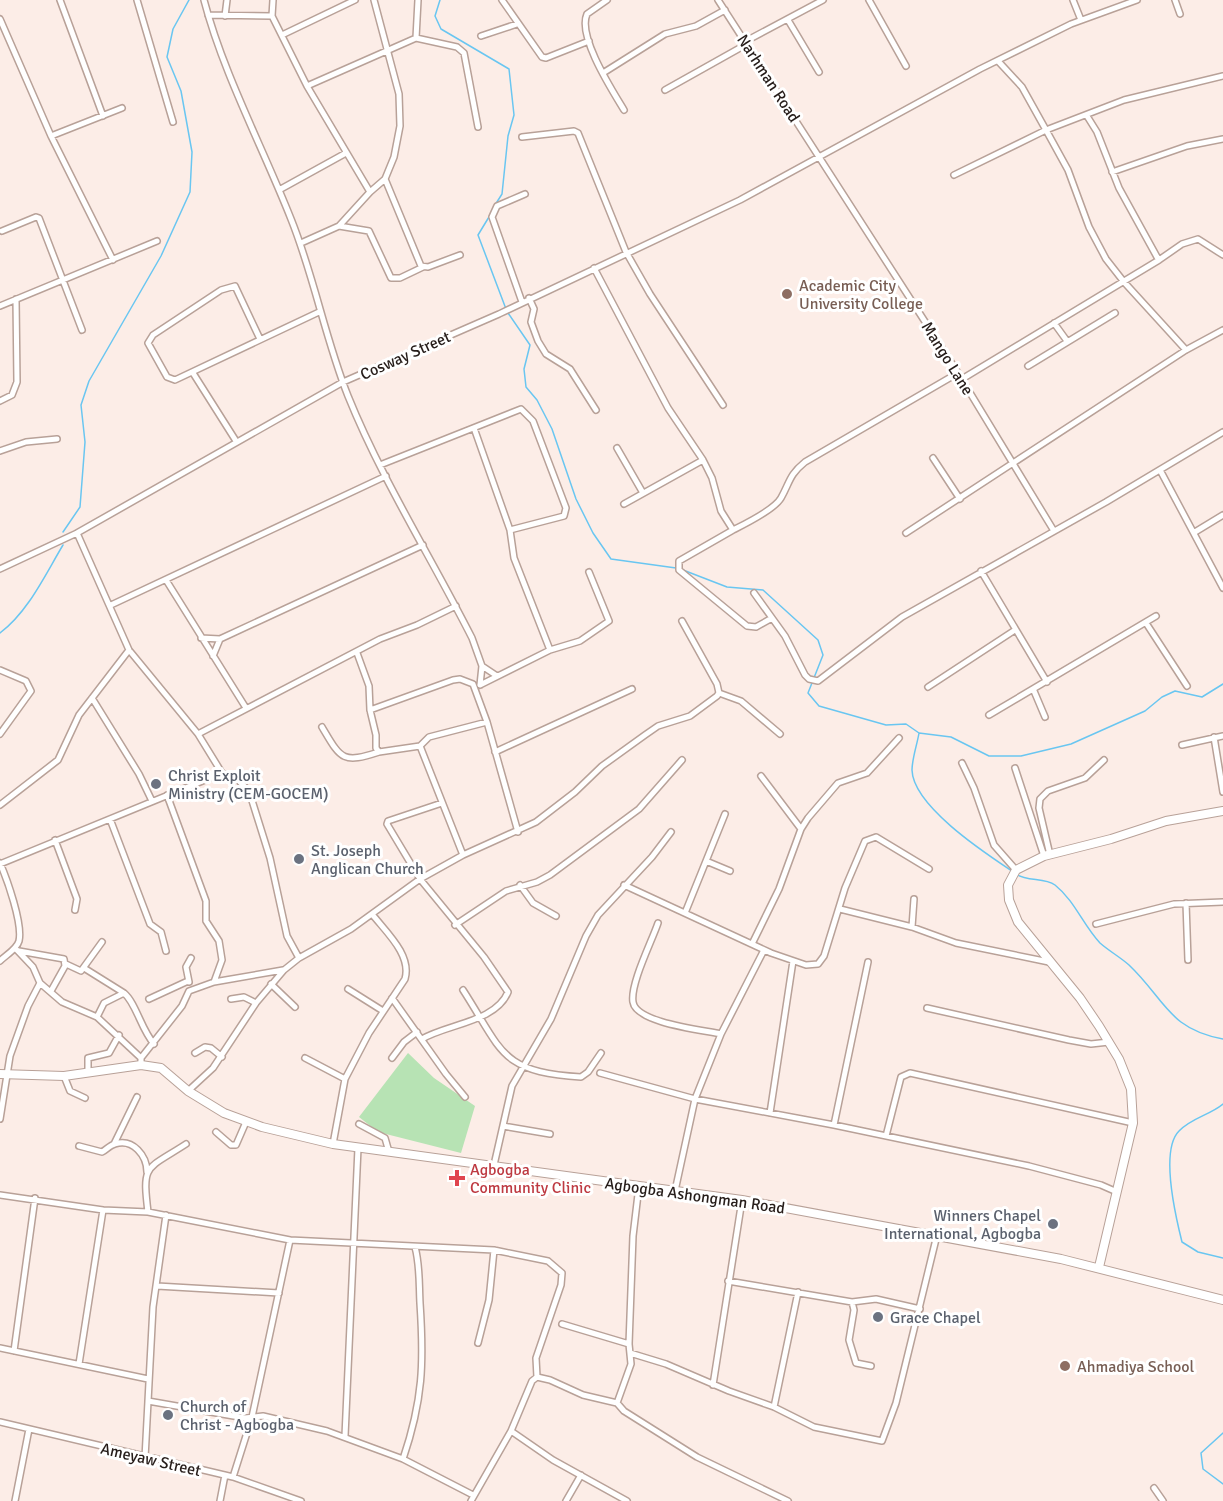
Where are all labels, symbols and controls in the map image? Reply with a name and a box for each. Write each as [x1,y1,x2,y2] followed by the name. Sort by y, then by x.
[732,31,804,126] street label: Narhman Road
[799,276,923,314] place label: Academic City University College
[780,287,794,301] marker: Academic City University College
[917,318,978,399] street label: Mango Lane
[357,327,454,385] street label: Cosway Street
[168,766,329,804] place label: Christ Exploit Ministry (CEM-GOCEM)
[149,777,163,791] marker: Christ Exploit Ministry (CEM-GOCEM)
[311,841,424,879] place label: St. Joseph Anglican Church
[292,852,306,866] marker: St. Joseph Anglican Church
[470,1160,591,1198] place label: Agbogba Community Clinic
[448,1169,466,1187] marker: Agbogba Community Clinic
[603,1173,786,1219] street label: Agbogba Ashongman Road
[884,1206,1041,1244] place label: Winners Chapel International, Agbogba
[1046,1217,1060,1231] marker: Winners Chapel International, Agbogba
[890,1308,981,1328] place label: Grace Chapel
[871,1310,885,1324] marker: Grace Chapel
[1077,1357,1195,1377] place label: Ahmadiya School
[1058,1359,1072,1373] marker: Ahmadiya School
[180,1397,294,1435] place label: Church of Christ - Agbogba
[161,1408,175,1422] marker: Church of Christ - Agbogba
[99,1439,203,1481] street label: Ameyaw Street

